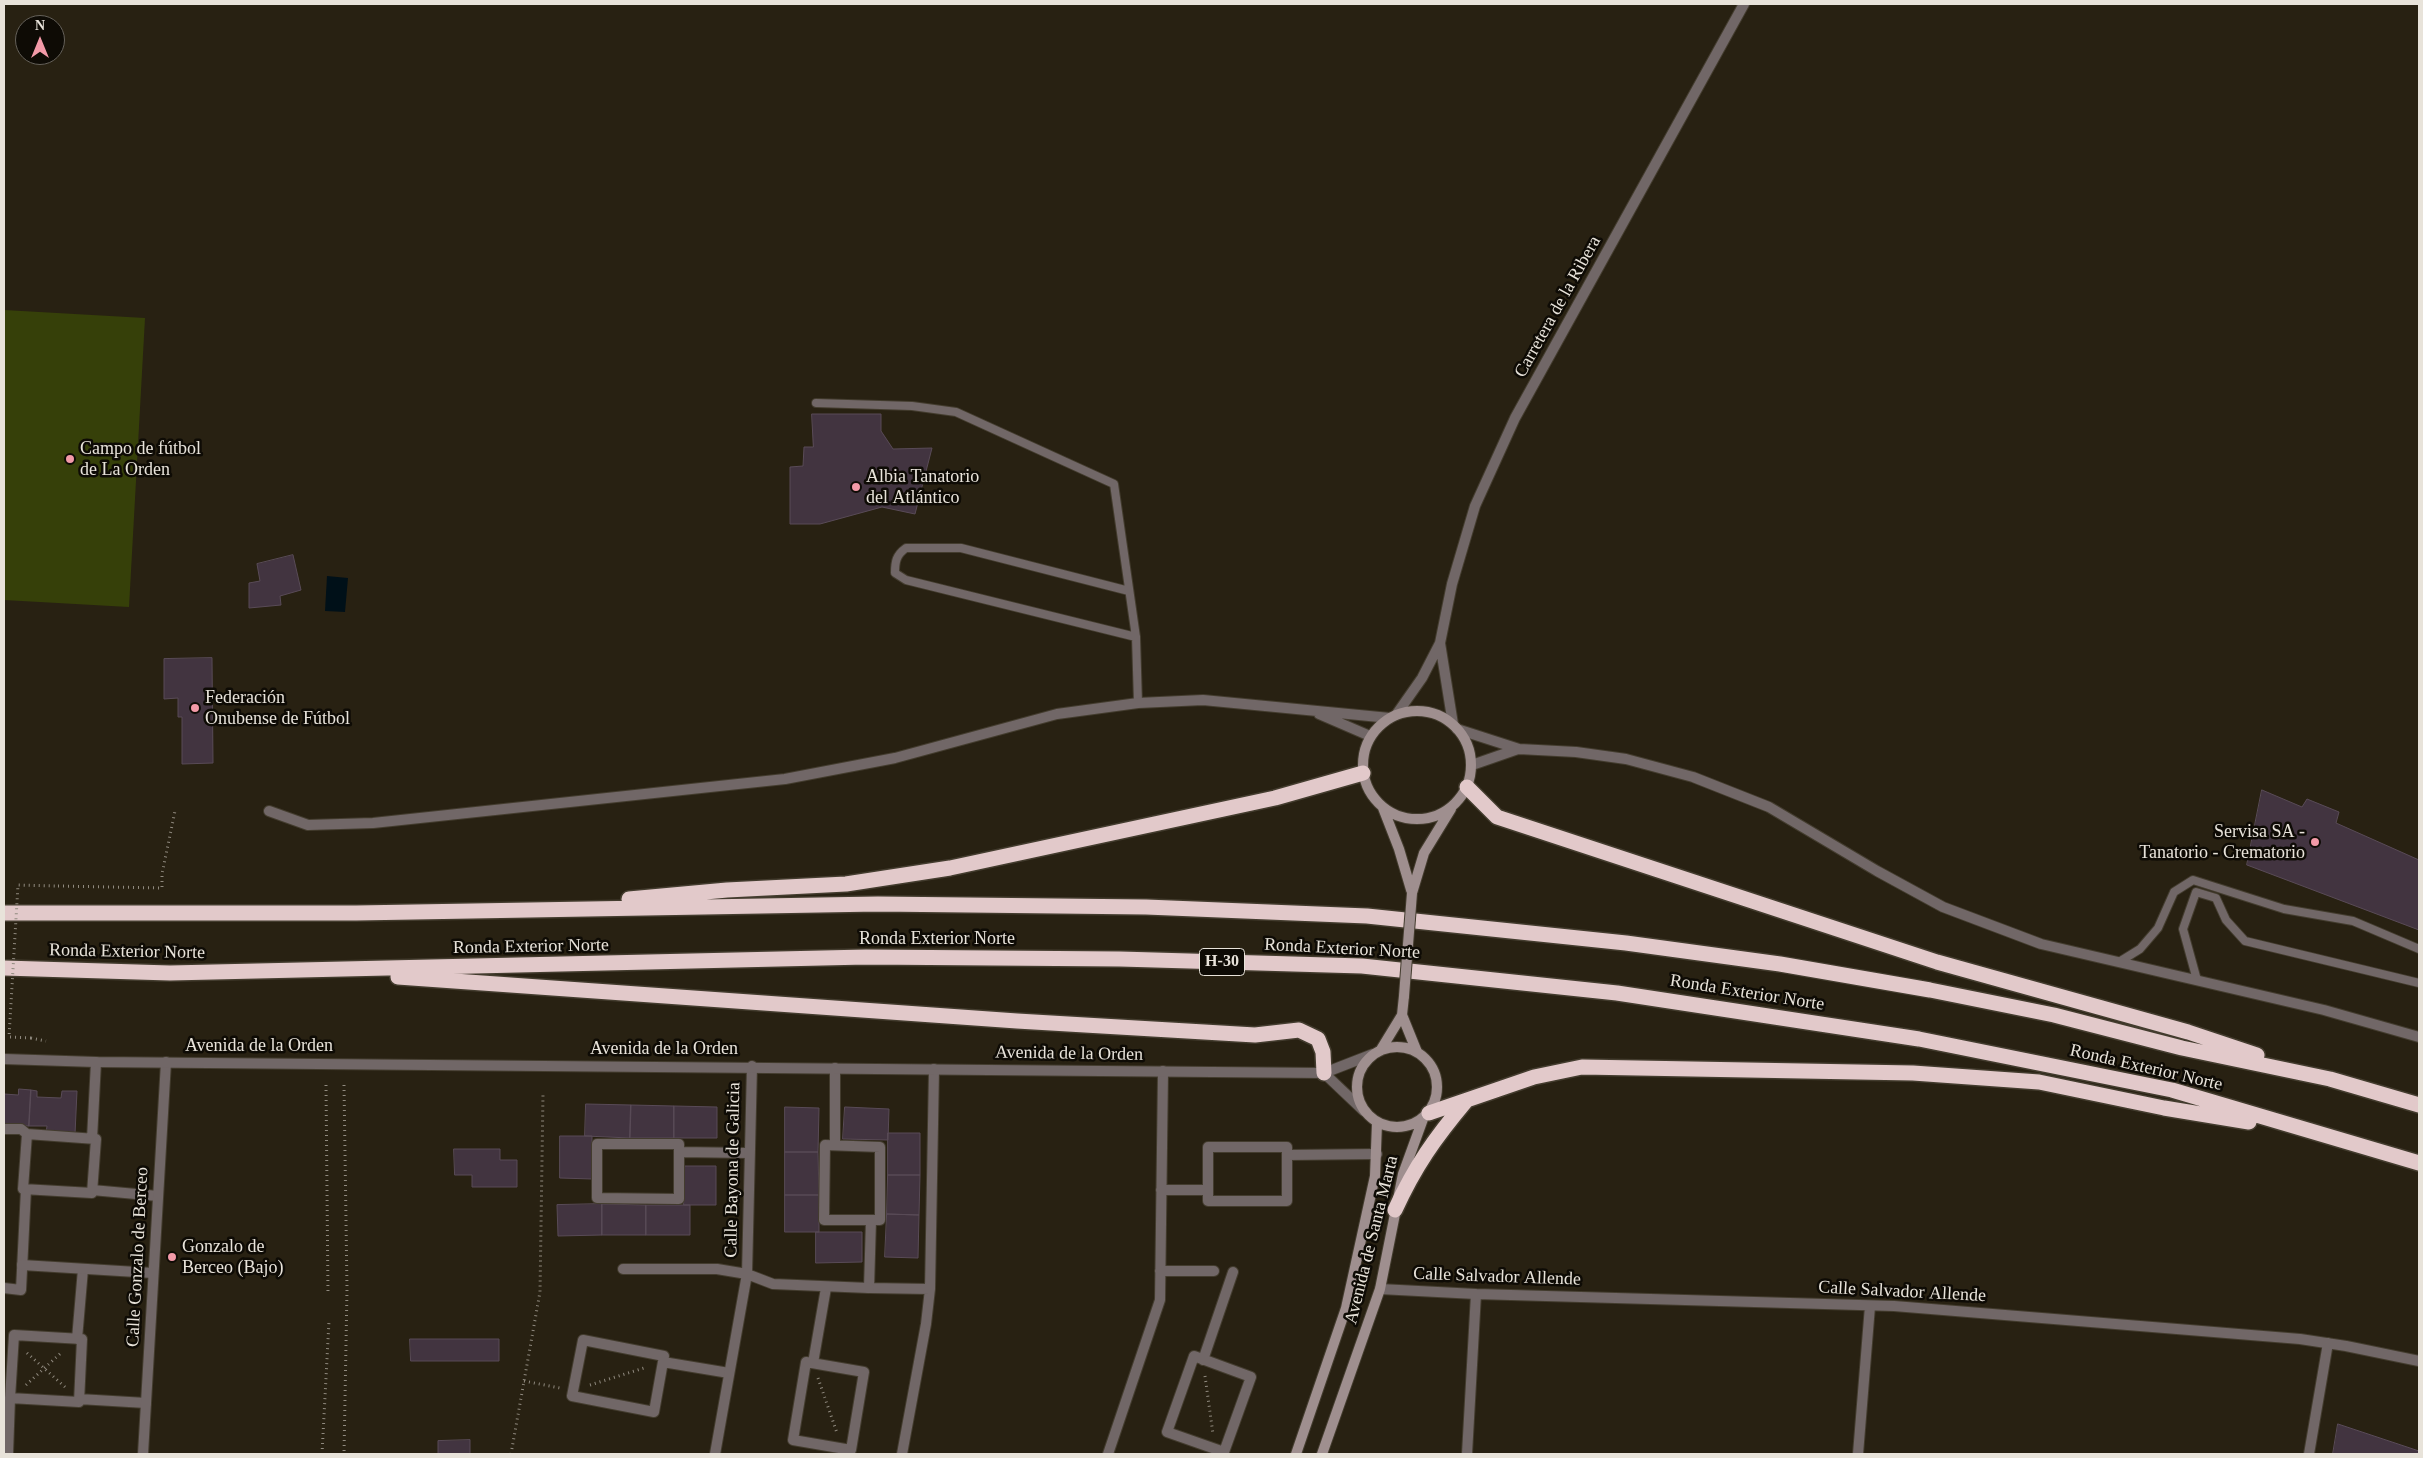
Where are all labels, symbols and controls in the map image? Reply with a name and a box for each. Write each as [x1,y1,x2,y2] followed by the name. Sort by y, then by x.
[15,15,65,65] north arrow
[35,18,45,33] text: N
[1510,232,1606,382] street label: Carretera de la Ribera
[80,438,201,480] place label: Campo de fútbol de La Orden
[64,453,76,465] marker: Campo de fútbol de La Orden
[866,466,979,508] place label: Albia Tanatorio del Atlántico
[850,481,862,493] marker: Albia Tanatorio del Atlántico
[205,687,350,730] place label: Federación Onubense de Fútbol
[189,702,201,714] marker: Federación Onubense de Fútbol
[2139,821,2305,864] place label: Servisa SA - Tanatorio - Crematorio
[2309,836,2321,848] marker: Servisa SA - Tanatorio - Crematorio
[859,928,1015,950] street label: Ronda Exterior Norte
[1264,934,1420,964] street label: Ronda Exterior Norte
[453,935,609,959] street label: Ronda Exterior Norte
[49,940,205,964] street label: Ronda Exterior Norte
[1200,949,1244,976] road number: H-30
[1668,970,1826,1016] street label: Ronda Exterior Norte
[185,1035,333,1057] street label: Avenida de la Orden
[590,1038,738,1060] street label: Avenida de la Orden
[2068,1040,2224,1096] street label: Ronda Exterior Norte
[995,1042,1143,1066] street label: Avenida de la Orden
[721,1082,745,1258] street label: Calle Bayona de Galicia
[1341,1153,1403,1327] street label: Avenida de Santa Marta
[122,1166,154,1348] street label: Calle Gonzalo de Berceo
[182,1236,283,1278] place label: Gonzalo de Berceo (Bajo)
[166,1251,178,1263] marker: Gonzalo de Berceo (Bajo)
[1413,1263,1581,1291] street label: Calle Salvador Allende
[1818,1277,1986,1307] street label: Calle Salvador Allende

